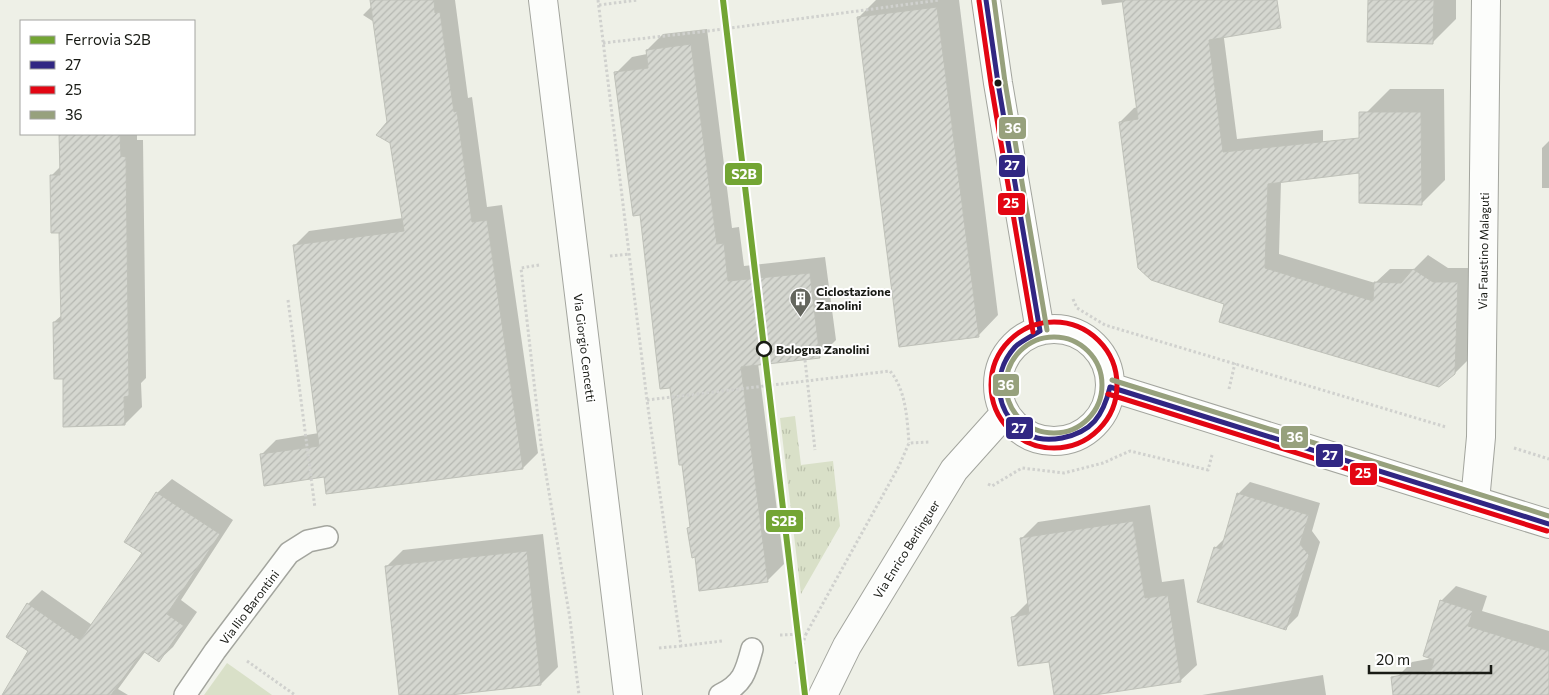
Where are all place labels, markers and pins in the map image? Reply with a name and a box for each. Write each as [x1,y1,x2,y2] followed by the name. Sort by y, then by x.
[993,78,1003,88] unlabelled marker
[816,284,891,312] place label: Ciclostazione Zanolini
[788,286,812,317] building icon: Ciclostazione Zanolini
[756,341,772,357] marker: Bologna Zanolini
[776,342,869,356] place label: Bologna Zanolini

